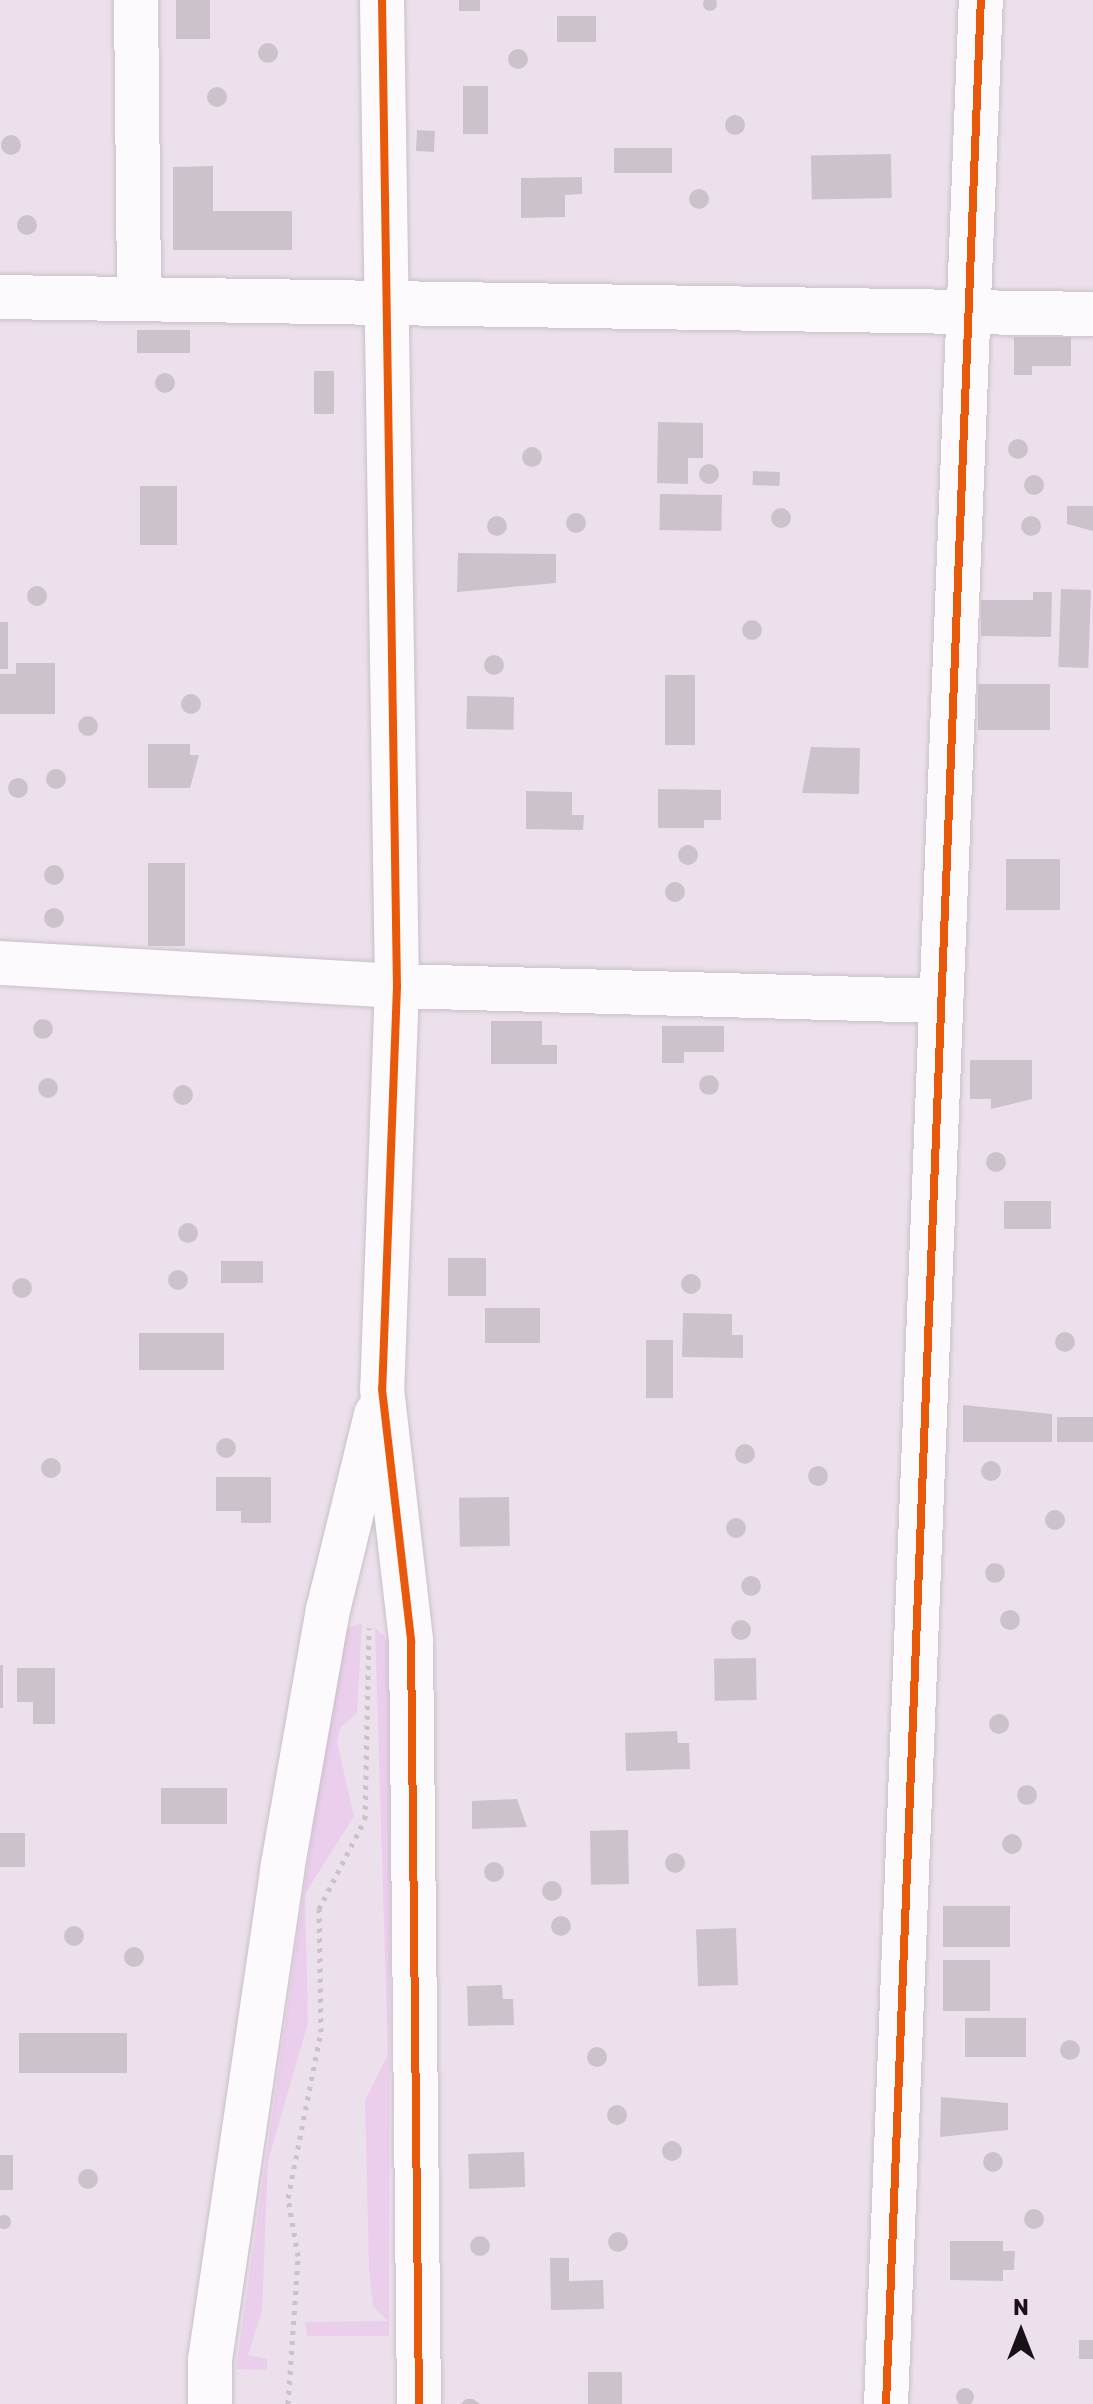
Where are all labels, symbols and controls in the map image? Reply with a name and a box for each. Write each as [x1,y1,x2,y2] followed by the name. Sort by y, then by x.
[981,2292,1061,2372] north arrow
[1013,2294,1029,2321] text: N

